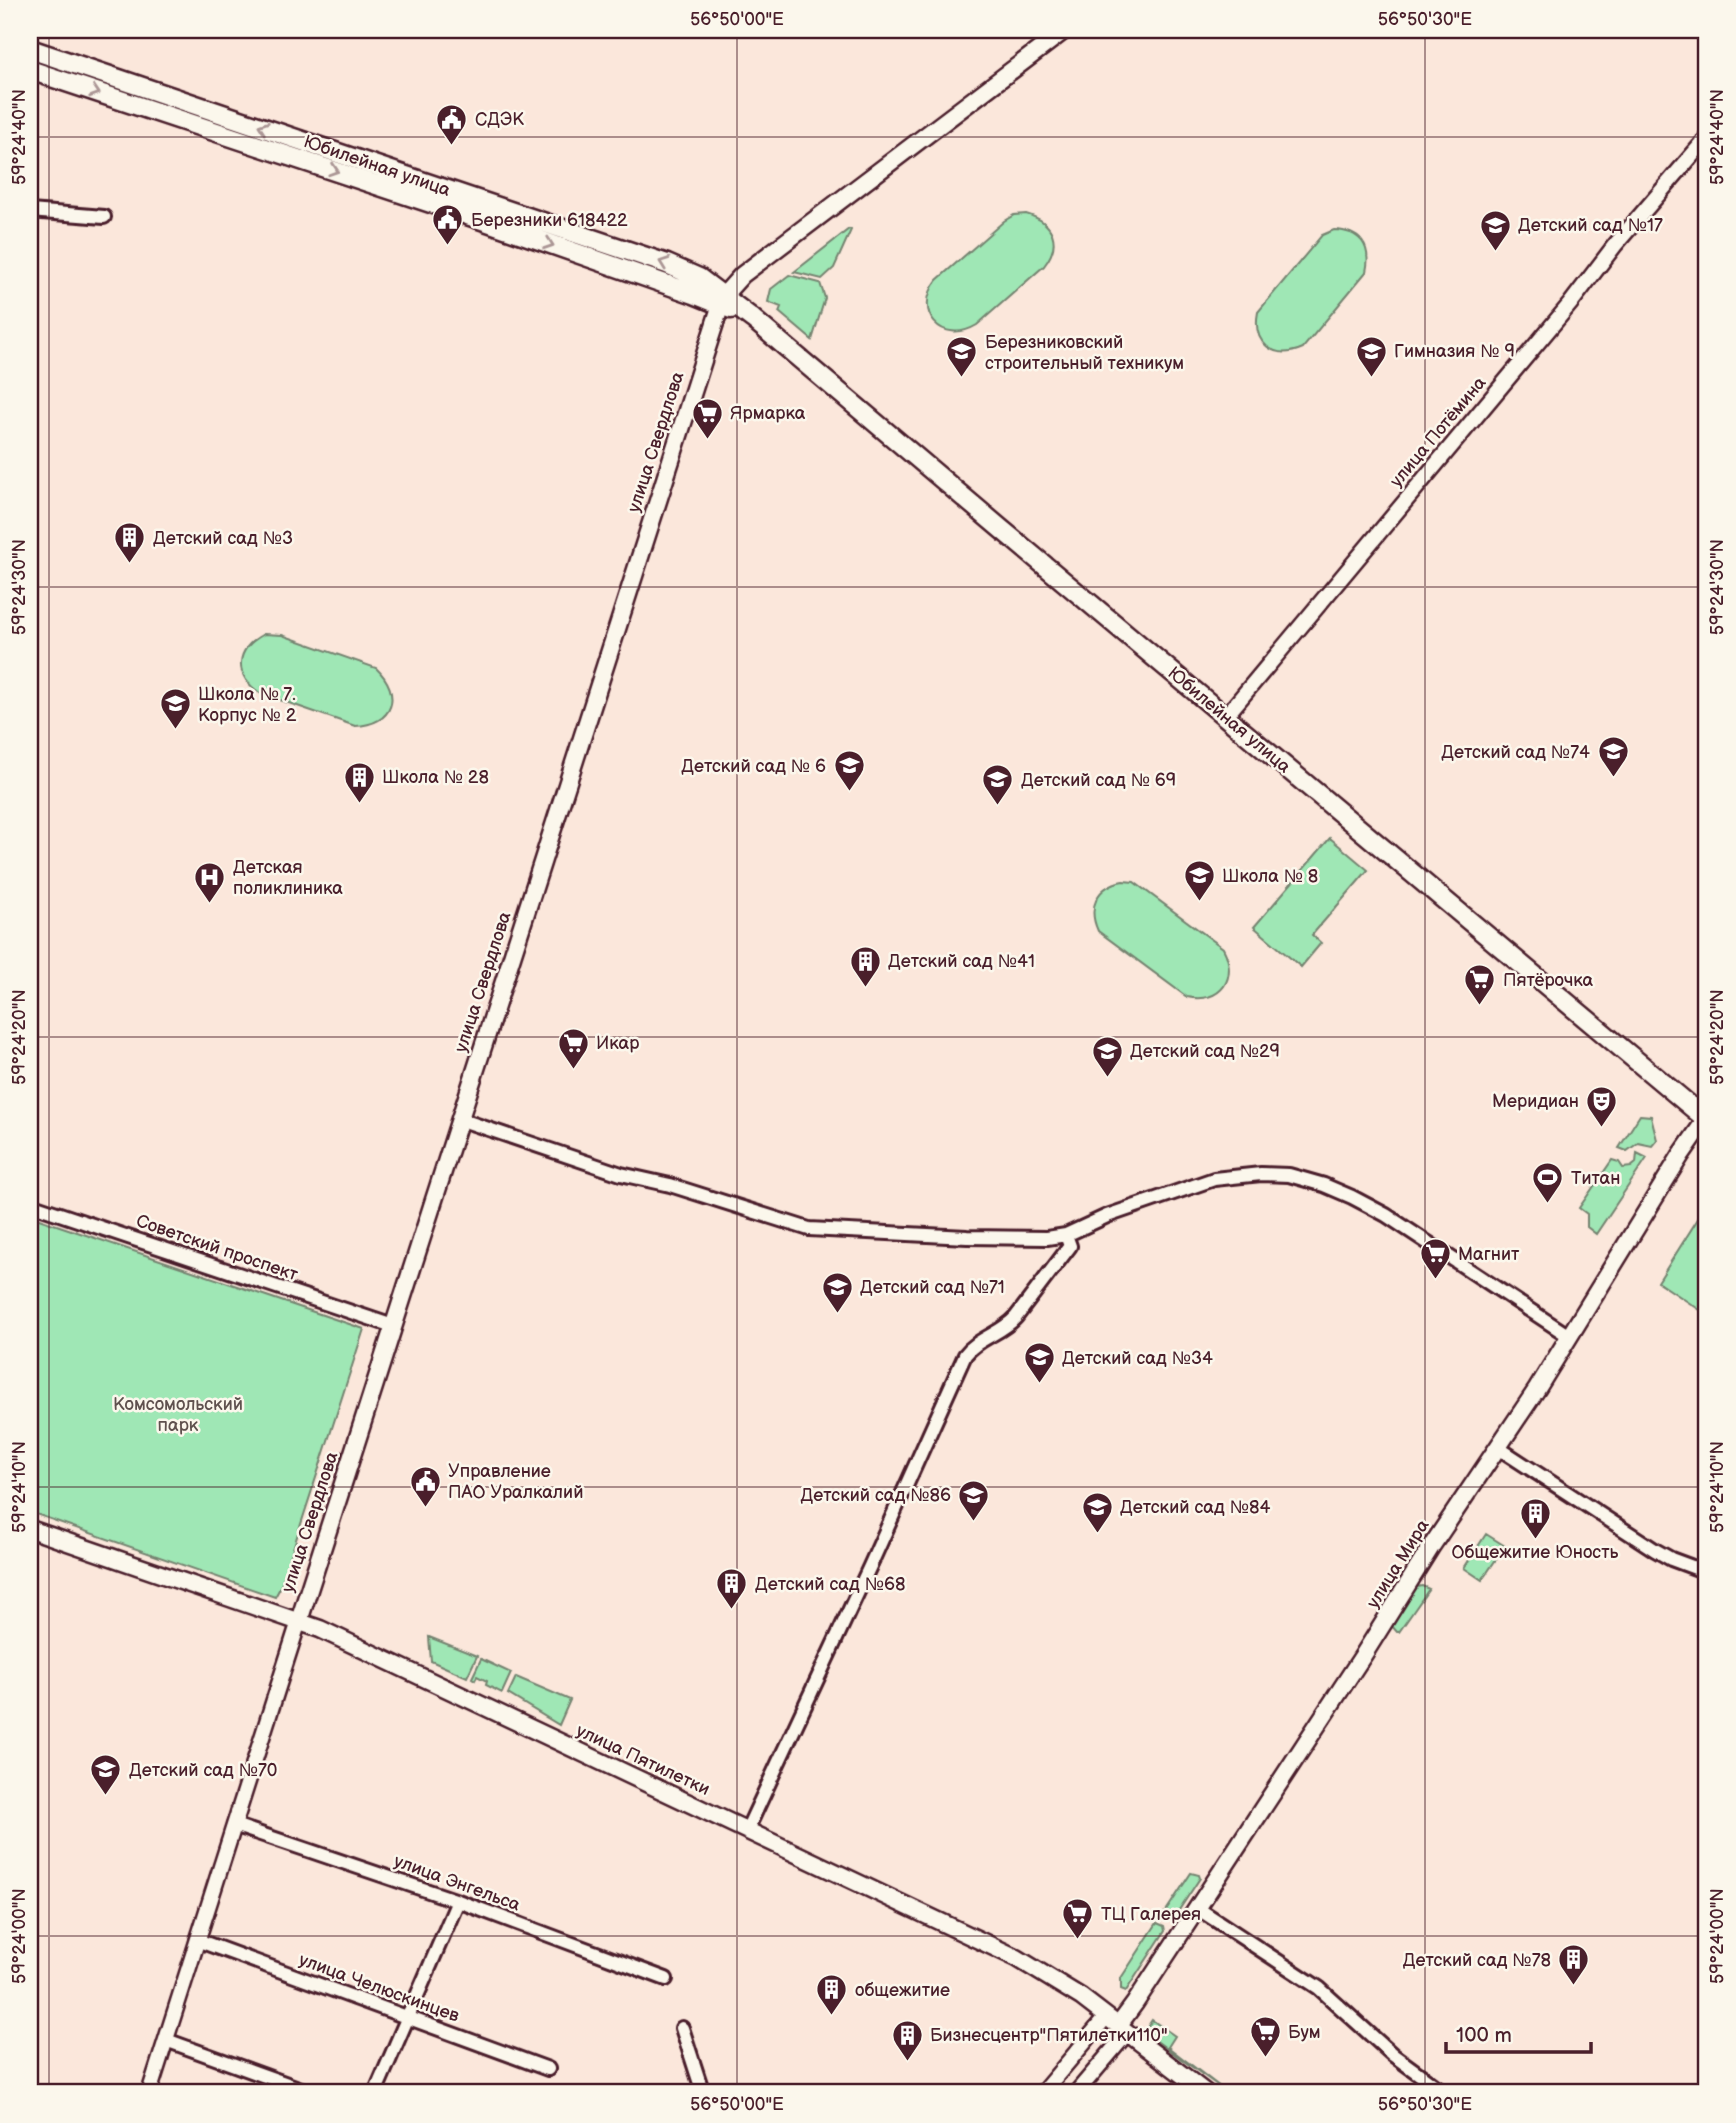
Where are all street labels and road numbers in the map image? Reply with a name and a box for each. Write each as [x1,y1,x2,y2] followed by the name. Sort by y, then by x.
[301,131,453,201] street label: Юбилейная улица
[623,369,689,515] street label: улица Свердлова
[1386,372,1491,492] street label: улица Потёмина
[1163,663,1295,778] street label: Юбилейная улица
[450,909,516,1055] street label: улица Свердлова
[133,1210,301,1286] street label: Советский проспект
[277,1449,343,1595] street label: улица Свердлова
[1362,1516,1434,1612] street label: улица Мира
[573,1720,713,1800] street label: улица Пятилетки
[391,1850,523,1916] street label: улица Энгельса
[296,1949,463,2027] street label: улица Челюскинцев

